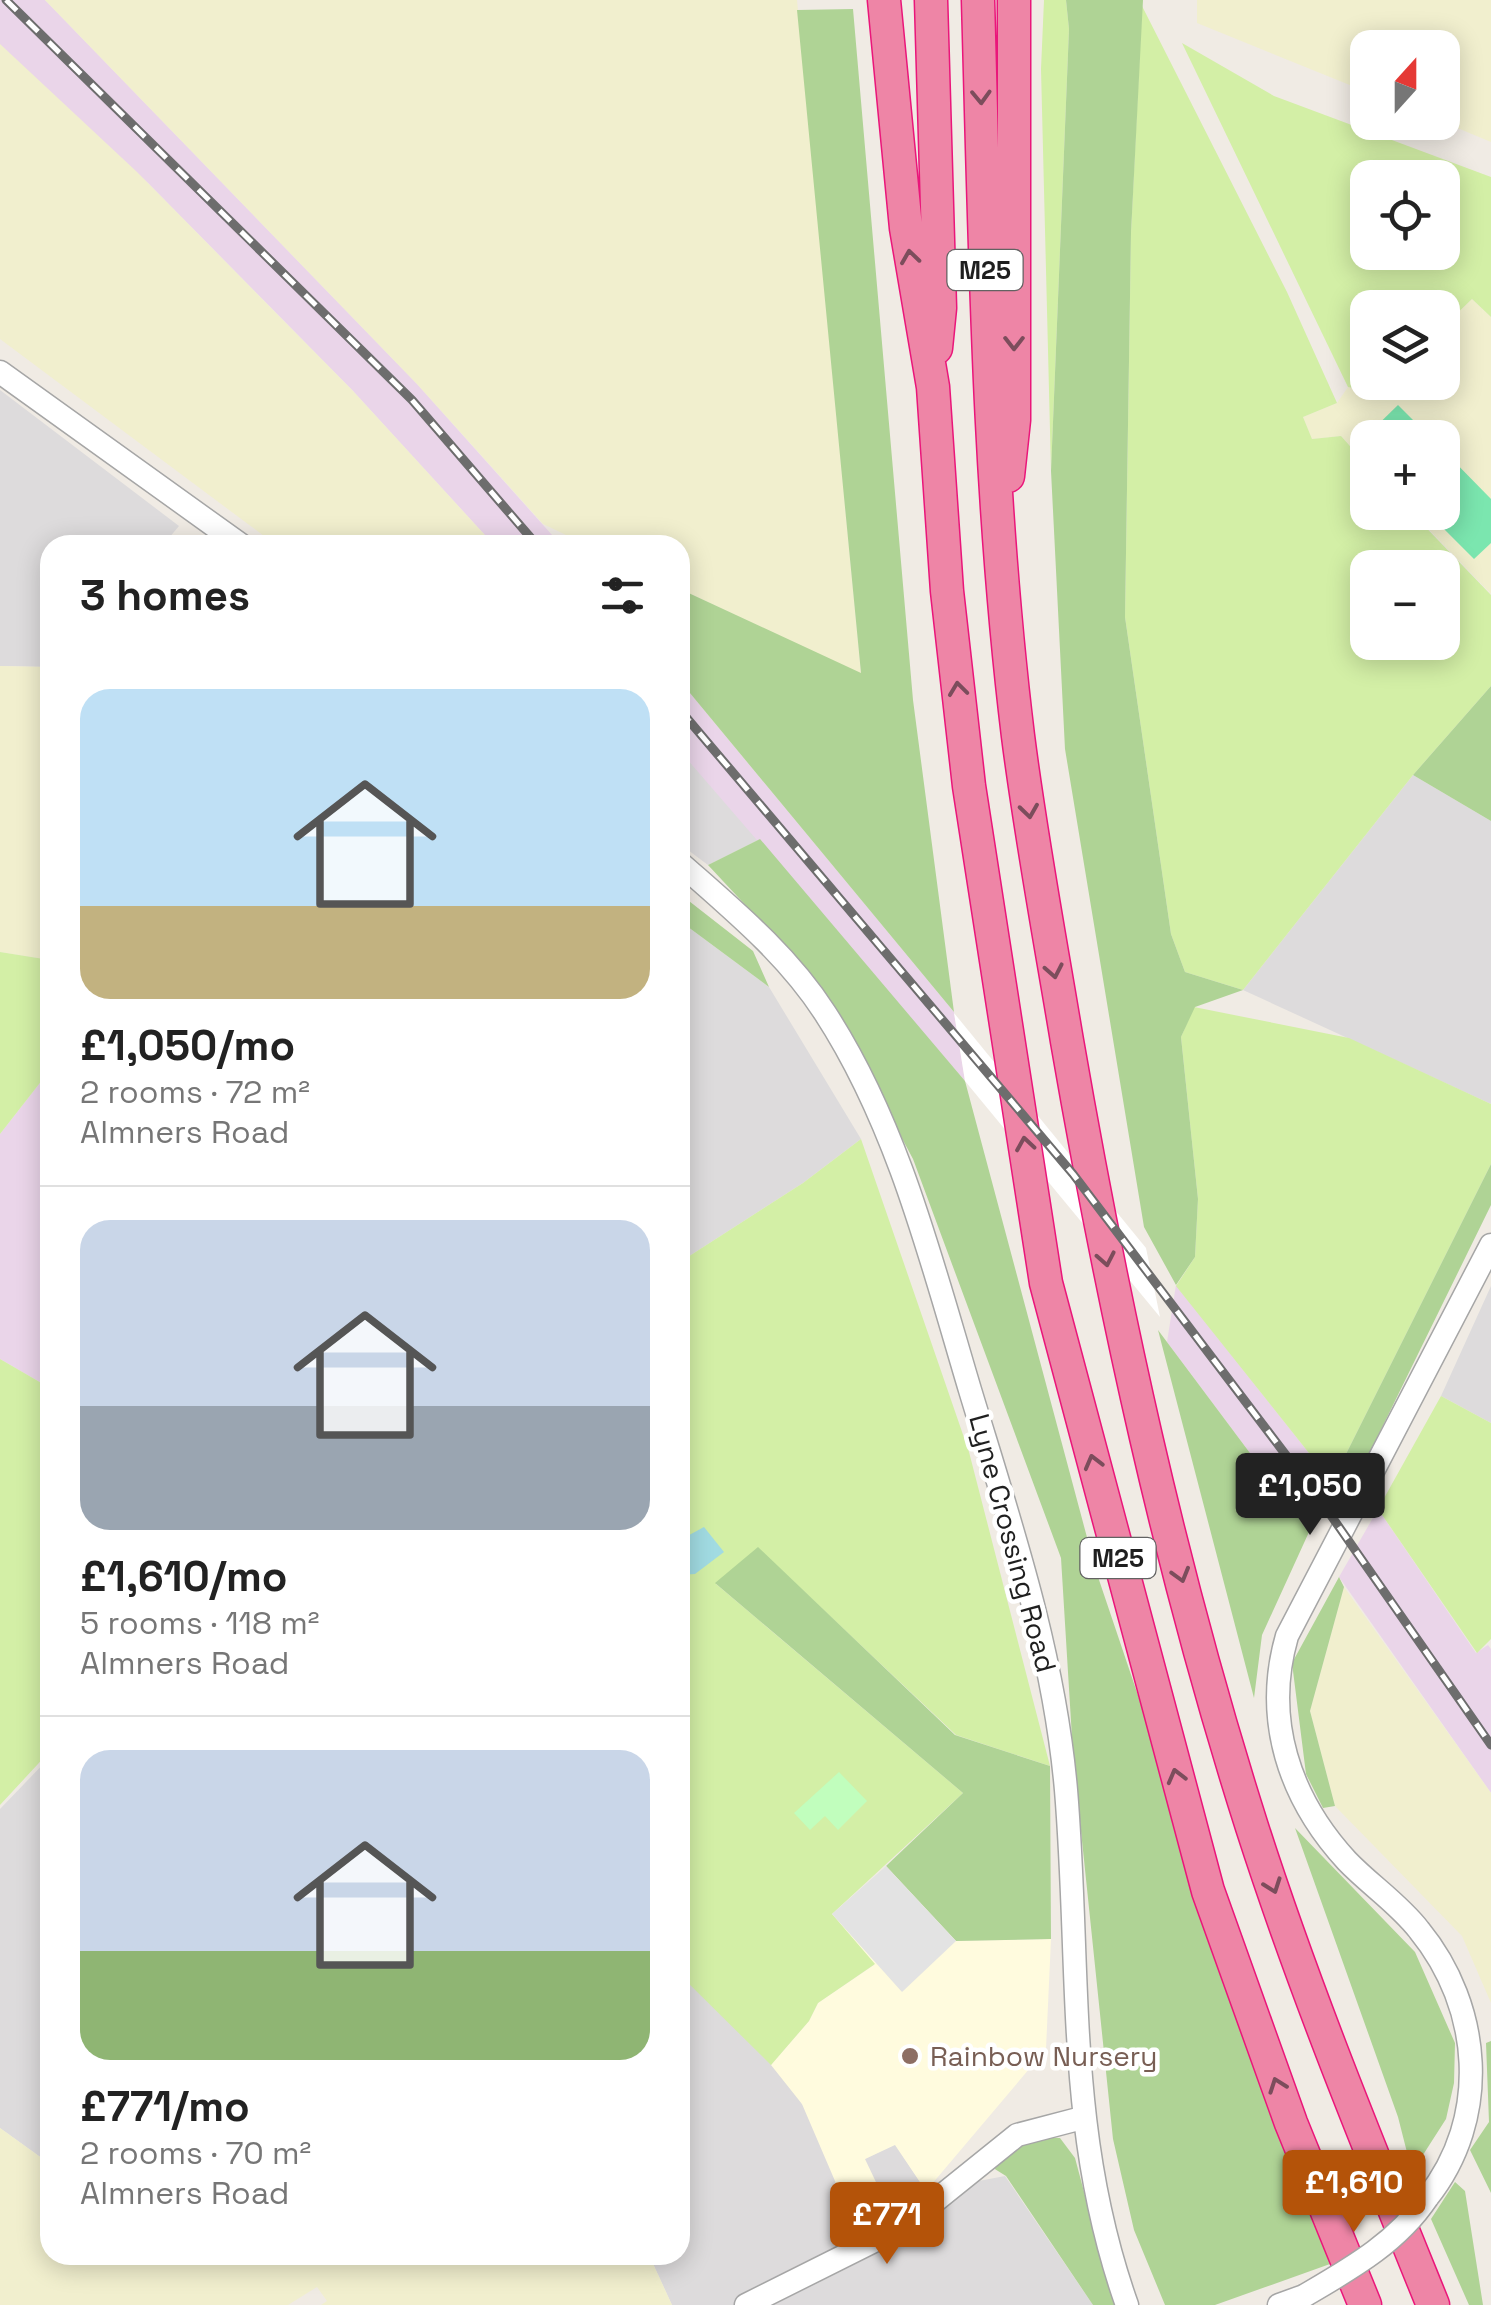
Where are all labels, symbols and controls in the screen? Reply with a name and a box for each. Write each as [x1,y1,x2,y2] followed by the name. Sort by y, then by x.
[1350,30,1460,140] north arrow
[1350,30,1460,660] map controls
[970,90,991,106] one-way arrow
[1350,160,1460,270] button: locate
[900,248,921,265] one-way arrow
[948,250,1022,290] road number: M25
[1350,290,1460,400] button: layers
[1003,336,1025,351] one-way arrow
[1350,420,1460,530] button: +
[1350,550,1460,660] button: −
[595,568,650,623] icon: filters
[80,569,250,622] text: 3 homes
[948,681,969,697] one-way arrow
[275,754,455,934] icon: home
[1018,803,1039,819] one-way arrow
[1043,963,1064,979] one-way arrow
[80,1019,295,1072] text: £1,050/mo
[80,1072,310,1112] text: 2 rooms · 72 m²
[80,1112,289,1152] text: Almners Road
[1015,1136,1036,1153] one-way arrow
[1095,1251,1116,1267] one-way arrow
[275,1285,455,1465] icon: home
[961,1410,1065,1676] street label: Lyne Crossing Road
[1084,1453,1105,1471] one-way arrow
[1229,1453,1391,1538] pin: £1,050
[1258,1465,1362,1505] text: £1,050
[1080,1538,1156,1578] road number: M25
[80,1550,288,1603] text: £1,610/mo
[1169,1566,1190,1583] one-way arrow
[80,1603,319,1643] text: 5 rooms · 118 m²
[80,1643,289,1683] text: Almners Road
[1167,1768,1188,1785] one-way arrow
[275,1815,455,1995] icon: home
[1261,1877,1282,1894] one-way arrow
[930,2038,1158,2074] place label: Rainbow Nursery
[899,2045,921,2067] marker: Rainbow Nursery
[1268,2077,1289,2094] one-way arrow
[80,2080,250,2133] text: £771/mo
[80,2133,311,2173] text: 2 rooms · 70 m²
[1273,2150,1435,2235] pin: £1,610
[1305,2162,1403,2202] text: £1,610
[80,2173,289,2213] text: Almners Road
[828,2182,946,2267] pin: £771
[852,2194,922,2234] text: £771

